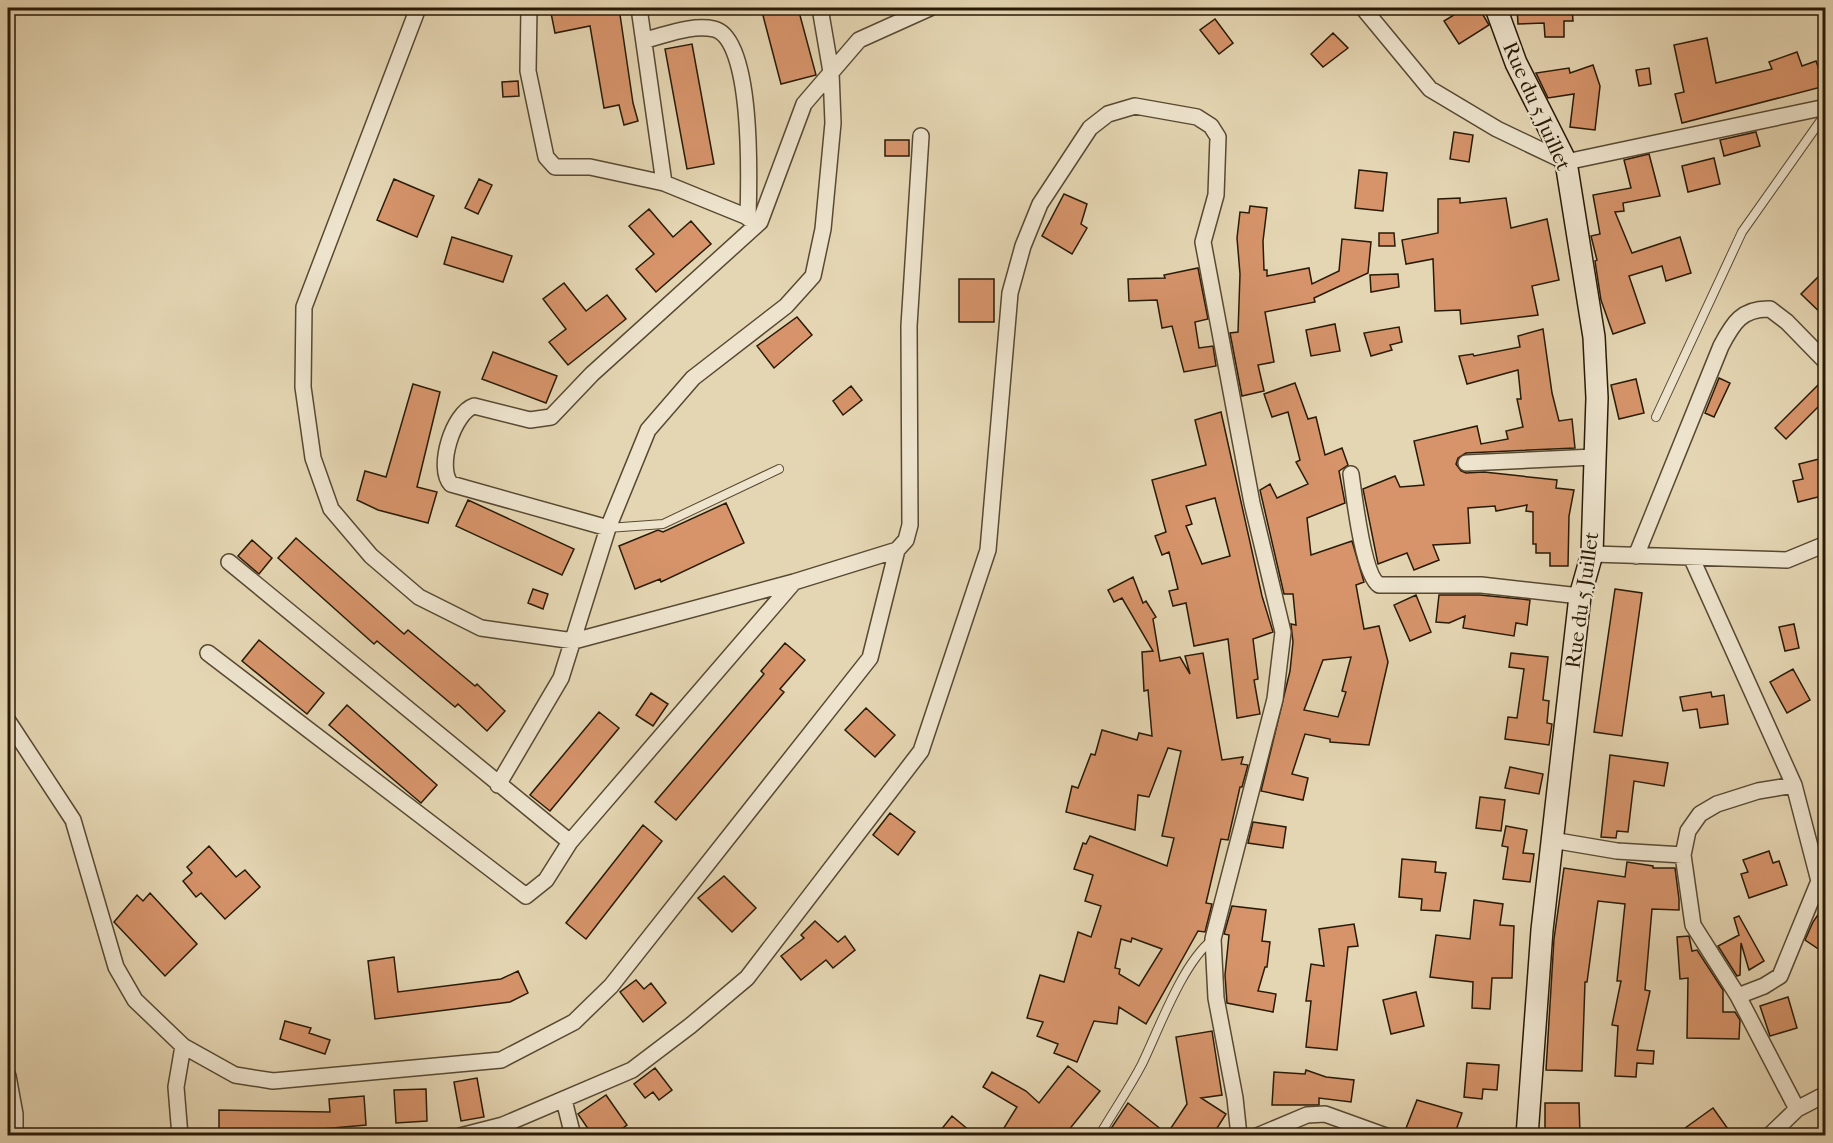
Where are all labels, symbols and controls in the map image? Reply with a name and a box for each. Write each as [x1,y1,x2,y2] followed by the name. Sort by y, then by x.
[1498,38,1576,174] street label: Rue du 5 Juillet
[1561,530,1604,670] street label: Rue du 5 Juillet

